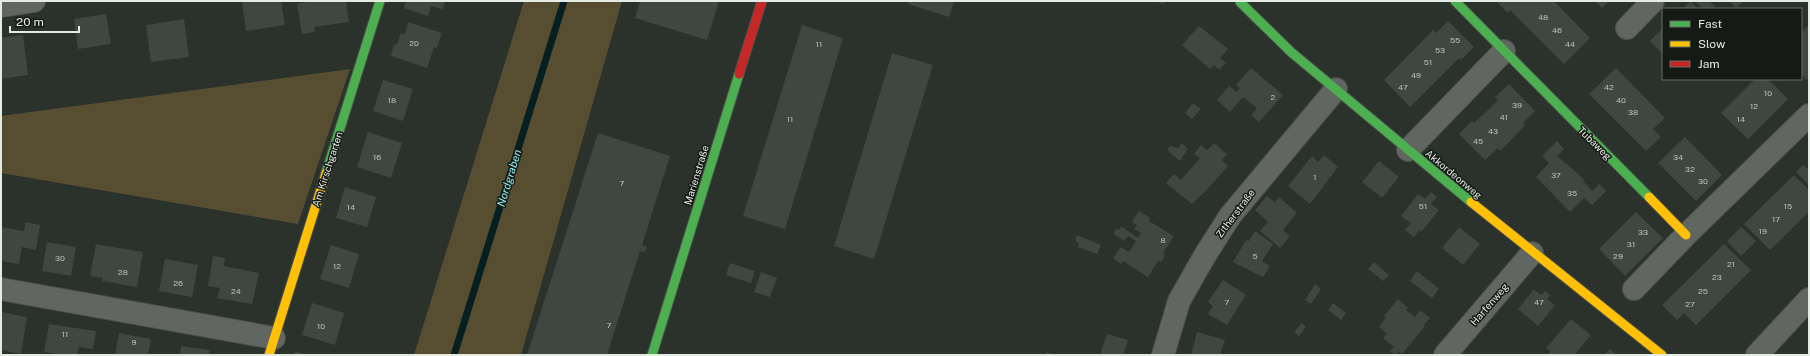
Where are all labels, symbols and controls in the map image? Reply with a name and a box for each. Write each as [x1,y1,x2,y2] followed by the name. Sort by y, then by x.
[10,8,79,34] scale bar
[1662,8,1802,80] legend
[1538,12,1548,22] house number: 48
[16,15,44,29] text: 20 m
[1698,17,1723,31] text: Fast
[1552,25,1562,35] house number: 46
[1450,35,1460,45] house number: 55
[1698,37,1726,51] text: Slow
[409,38,419,48] house number: 20
[816,39,822,49] house number: 11
[1565,39,1575,49] house number: 44
[1435,45,1445,55] house number: 53
[1424,57,1432,67] house number: 51
[1698,57,1720,71] text: Jam
[1411,70,1421,80] house number: 49
[1398,82,1408,92] house number: 47
[1604,82,1614,92] house number: 42
[1764,88,1772,98] house number: 10
[1271,92,1276,102] house number: 2
[388,95,396,105] house number: 18
[1616,95,1626,105] house number: 40
[1512,100,1522,110] house number: 39
[1750,101,1758,111] house number: 12
[1628,107,1638,117] house number: 38
[1500,112,1508,122] house number: 41
[787,114,793,124] house number: 11
[1737,114,1745,124] house number: 14
[1576,124,1614,162] street label: Tubaweg
[1488,126,1498,136] house number: 43
[309,130,345,208] street label: Am Kirschgarten
[1473,136,1483,146] house number: 45
[681,143,711,206] street label: Marienstraße
[1423,147,1485,201] street label: Akkordeonweg
[495,148,523,208] water label: Nordgraben
[373,152,381,162] house number: 16
[1673,152,1683,162] house number: 34
[1685,164,1695,174] house number: 32
[1551,170,1561,180] house number: 37
[1313,172,1317,182] house number: 1
[1698,176,1708,186] house number: 30
[620,178,625,188] house number: 7
[1213,186,1257,240] street label: Zitherstraße
[1567,188,1577,198] house number: 35
[1419,201,1427,211] house number: 51
[1784,201,1792,211] house number: 15
[347,202,355,212] house number: 14
[1772,214,1780,224] house number: 17
[1759,226,1767,236] house number: 19
[1638,227,1648,237] house number: 33
[1160,235,1166,245] house number: 8
[1627,239,1635,249] house number: 31
[1252,251,1258,261] house number: 5
[1613,251,1623,261] house number: 29
[55,253,65,263] house number: 30
[1727,259,1735,269] house number: 21
[333,261,341,271] house number: 12
[118,267,128,277] house number: 28
[1712,272,1722,282] house number: 23
[173,278,183,288] house number: 26
[1467,280,1511,328] street label: Harfenweg
[231,286,241,296] house number: 24
[1698,286,1708,296] house number: 25
[1225,297,1230,307] house number: 7
[1534,297,1544,307] house number: 47
[1685,299,1695,309] house number: 27
[607,320,612,330] house number: 7
[317,321,325,331] house number: 10
[62,329,68,339] house number: 11
[132,337,137,347] house number: 9

